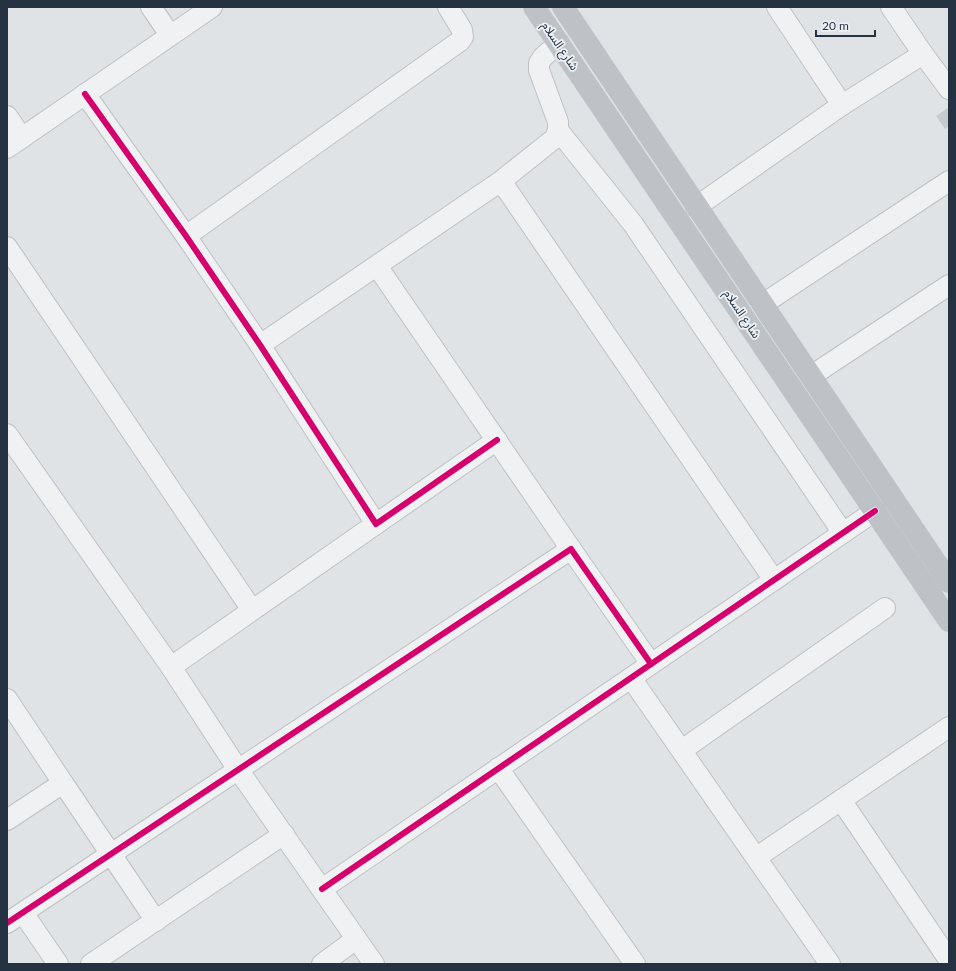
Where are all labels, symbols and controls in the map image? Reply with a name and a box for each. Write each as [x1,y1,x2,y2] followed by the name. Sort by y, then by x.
[816,12,875,38] scale bar
[537,18,582,74] street label: شارع السلام
[822,18,849,33] text: 20 m
[719,286,764,342] street label: شارع السلام

